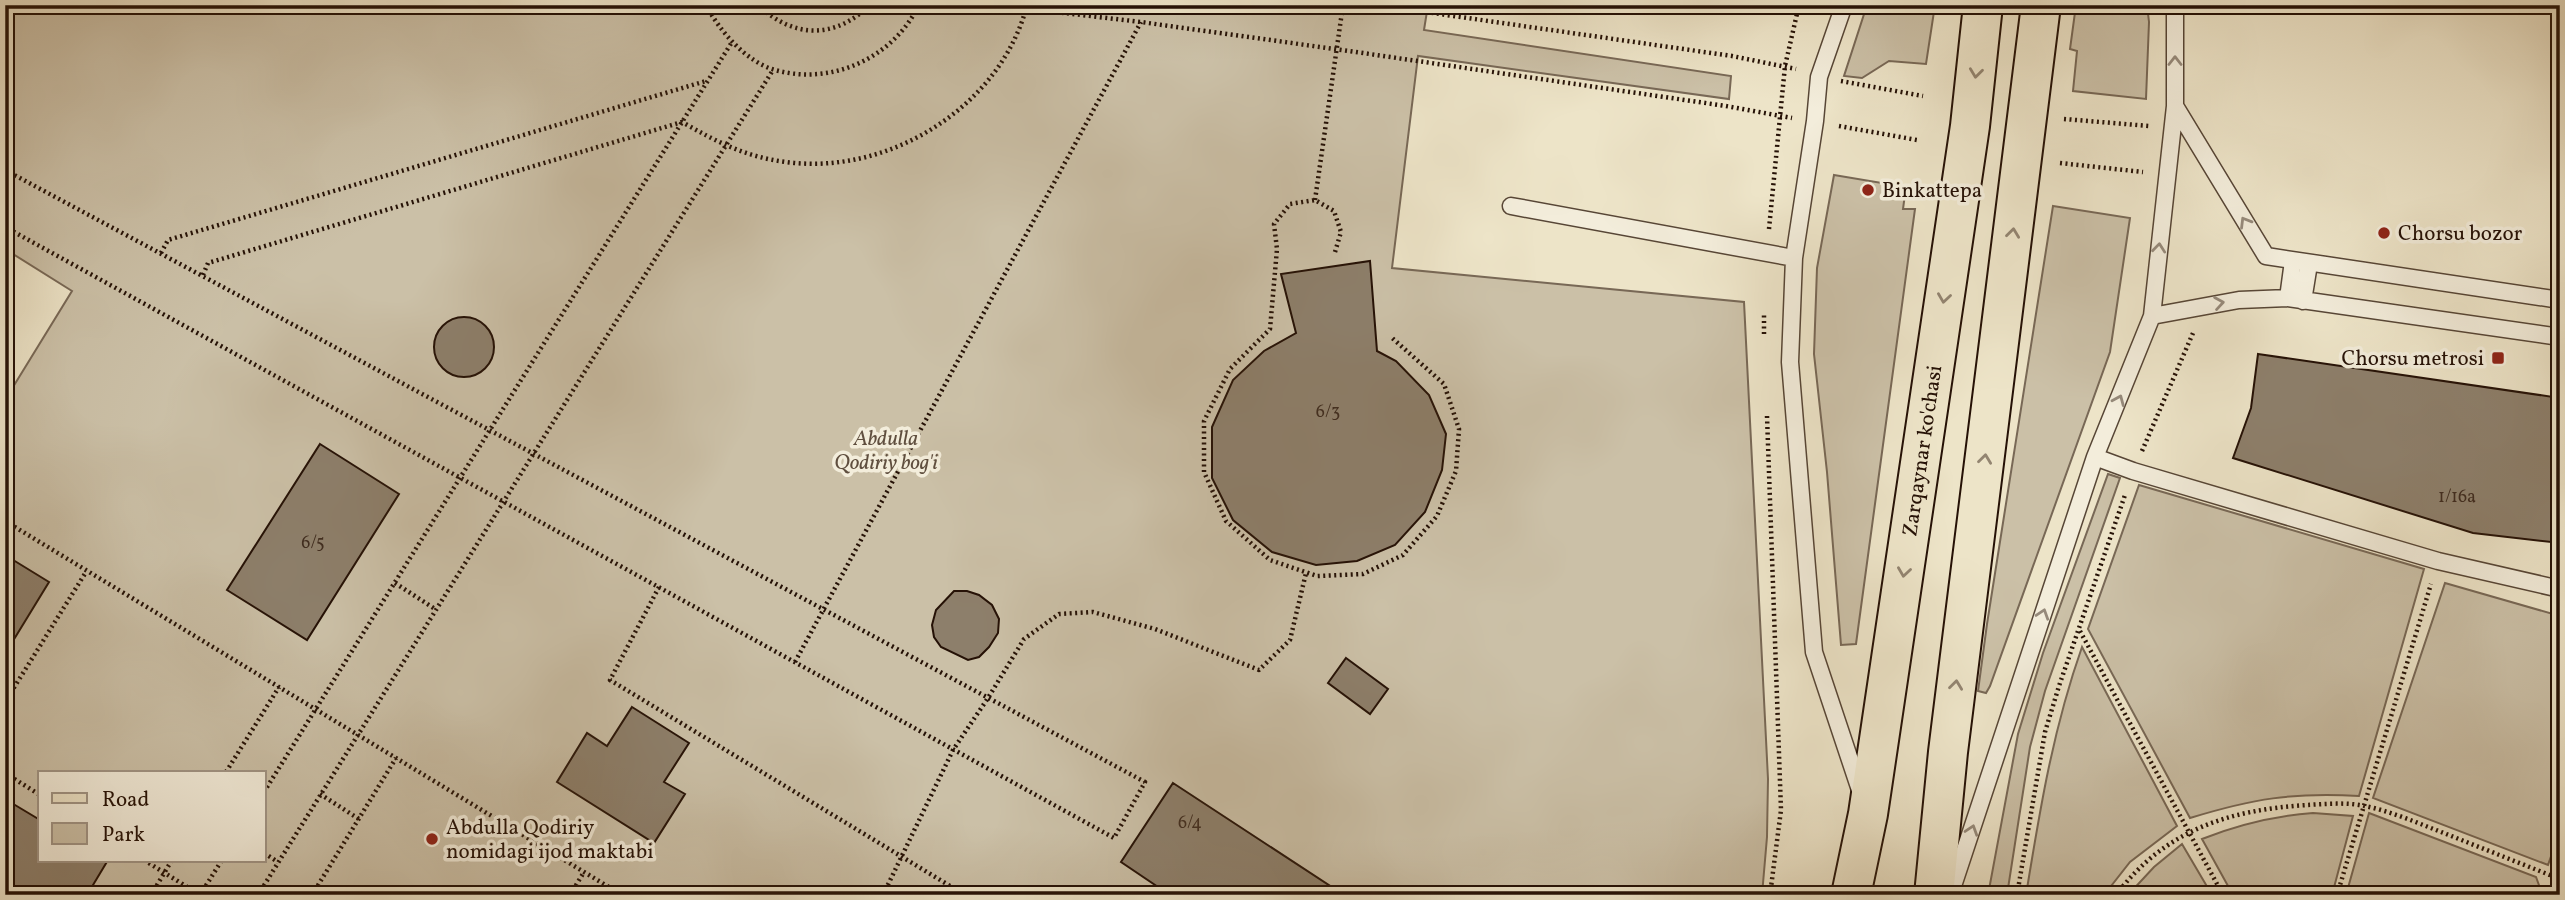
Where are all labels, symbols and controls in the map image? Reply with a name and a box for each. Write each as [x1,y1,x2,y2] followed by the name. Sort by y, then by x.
[2167,56,2183,66] one-way arrow
[1968,67,1983,79] one-way arrow
[1882,177,1982,206] place label: Binkattepa
[1860,182,1876,198] marker: Binkattepa
[2240,216,2253,229] one-way arrow
[2398,220,2523,249] place label: Chorsu bozor
[2376,225,2392,241] marker: Chorsu bozor
[2006,227,2021,239] one-way arrow
[2151,243,2166,254] one-way arrow
[1937,292,1952,304] one-way arrow
[2213,296,2225,311] one-way arrow
[2342,345,2484,374] place label: Chorsu metrosi
[2490,350,2506,366] marker: Chorsu metrosi
[1896,363,1950,539] street label: Zarqaynar ko'chasi
[2111,394,2125,407] one-way arrow
[1316,400,1340,425] house number: 6/3
[834,425,939,478] park label: Abdulla Qodiriy bog'i
[1977,453,1992,465] one-way arrow
[2438,485,2476,510] house number: 1/16а
[301,531,325,556] house number: 6/5
[1897,566,1912,578] one-way arrow
[2035,608,2049,620] one-way arrow
[1949,679,1964,691] one-way arrow
[38,771,266,862] legend
[102,786,149,815] text: Road
[1178,811,1202,836] house number: 6/4
[446,814,654,867] place label: Abdulla Qodiriy nomidagi ijod maktabi
[102,821,145,850] text: Park
[1964,824,1978,837] one-way arrow
[424,831,440,847] marker: Abdulla Qodiriy nomidagi ijod maktabi

